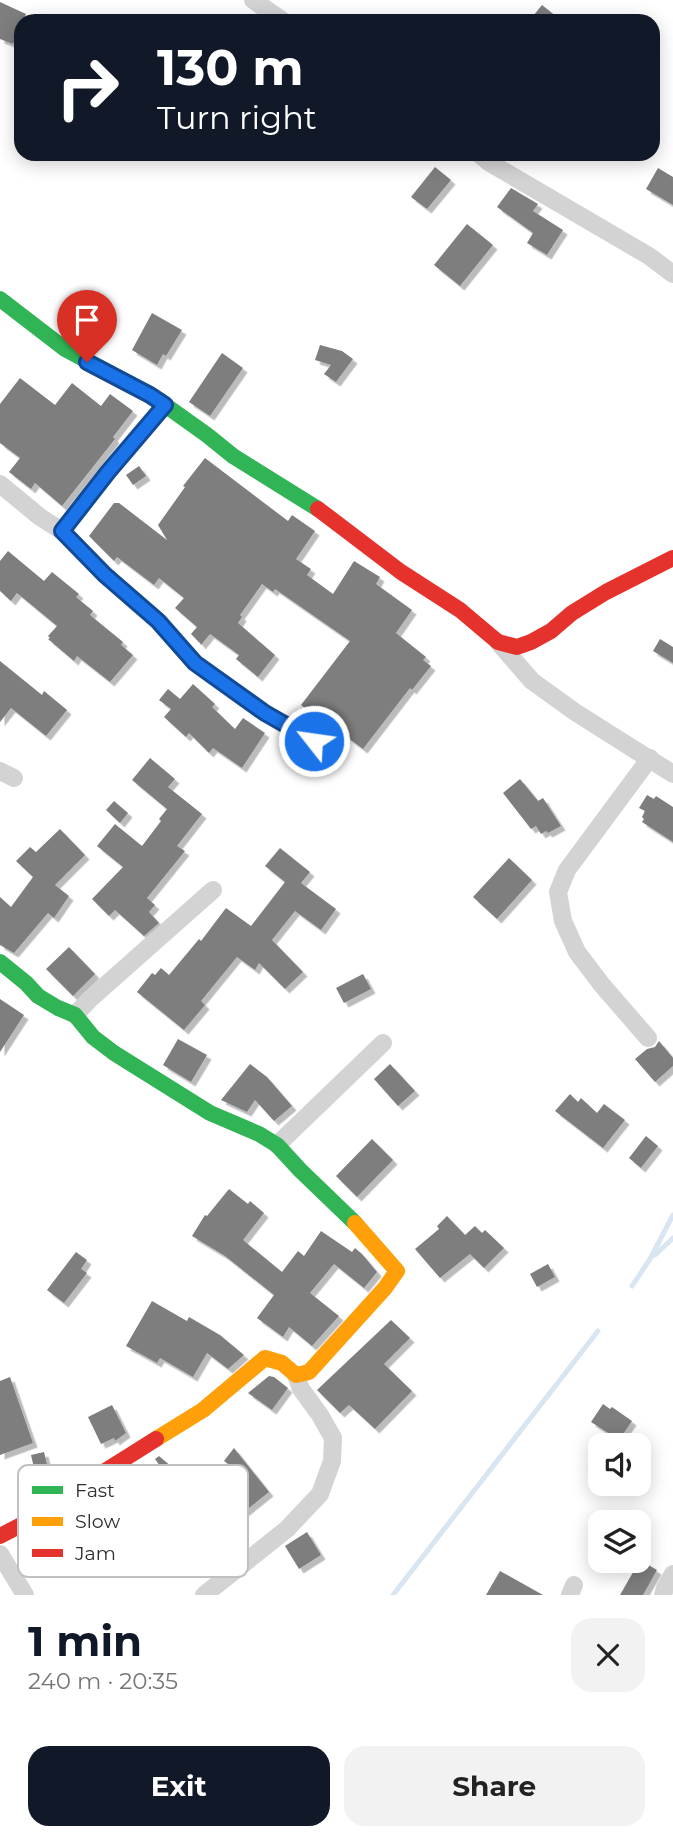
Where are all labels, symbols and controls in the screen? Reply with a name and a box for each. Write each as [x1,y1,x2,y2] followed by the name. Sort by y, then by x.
[157,38,304,97] text: 130 m
[42,42,133,133] icon: right
[157,98,317,137] text: Turn right
[57,290,117,362] pin
[68,301,106,339] icon: arrive
[277,704,351,778] position arrow
[588,1433,651,1573] map controls
[588,1433,651,1496] button: sound
[18,1465,248,1577] legend
[75,1479,115,1502] text: Fast
[75,1510,120,1533] text: Slow
[588,1510,651,1573] button: layers
[74,1542,116,1565] text: Jam
[28,1615,142,1667] text: 1 min
[571,1618,645,1692] button: close
[28,1667,178,1695] text: 240 m · 20:35
[28,1746,330,1826] button: Exit
[344,1746,645,1826] button: Share

